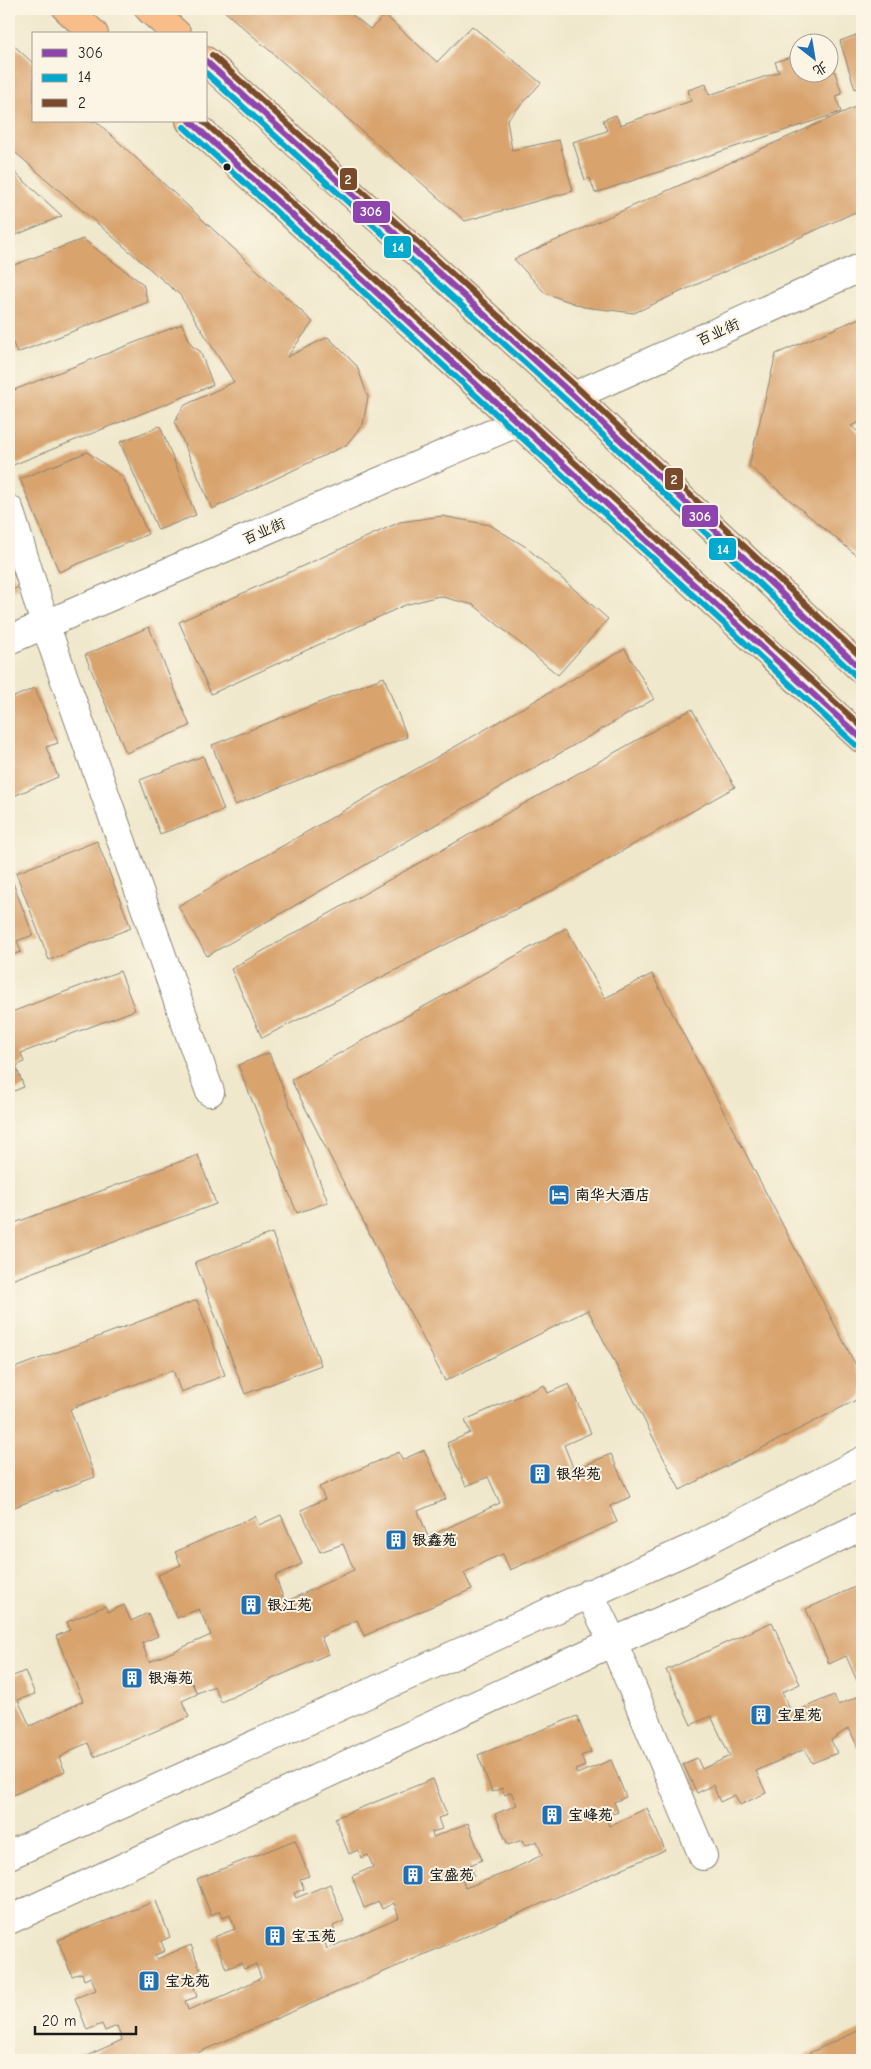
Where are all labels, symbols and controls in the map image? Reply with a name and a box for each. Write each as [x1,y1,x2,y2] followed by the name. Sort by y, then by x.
[32,32,208,122] legend
[788,32,838,82] north arrow
[78,44,103,62] text: 306
[810,58,831,80] text: 北
[78,68,91,86] text: 14
[78,94,86,112] text: 2
[222,162,232,172] unlabelled marker
[339,167,358,191] line badge: 2
[345,171,352,188] text: 2
[352,200,391,224] line badge: 306
[360,203,382,220] text: 306
[383,235,412,259] line badge: 14
[392,239,404,256] text: 14
[694,315,742,349] street label: 百业街
[664,467,684,491] line badge: 2
[671,471,678,488] text: 2
[681,504,719,528] line badge: 306
[689,508,711,525] text: 306
[240,514,288,548] street label: 百业街
[708,537,737,561] line badge: 14
[717,541,729,558] text: 14
[547,1183,571,1207] hotel icon: 南华大酒店
[575,1186,650,1204] place label: 南华大酒店
[528,1462,552,1486] building icon: 银华苑
[556,1465,601,1483] place label: 银华苑
[384,1528,408,1552] building icon: 银鑫苑
[412,1531,457,1549] place label: 银鑫苑
[239,1593,263,1617] building icon: 银江苑
[267,1596,312,1614] place label: 银江苑
[120,1666,144,1690] building icon: 银海苑
[148,1669,193,1687] place label: 银海苑
[749,1703,773,1727] building icon: 宝星苑
[777,1706,822,1724] place label: 宝星苑
[540,1803,564,1827] building icon: 宝峰苑
[568,1806,613,1824] place label: 宝峰苑
[401,1863,425,1887] building icon: 宝盛苑
[429,1866,474,1884] place label: 宝盛苑
[263,1924,287,1948] building icon: 宝玉苑
[291,1927,336,1945] place label: 宝玉苑
[137,1969,161,1993] building icon: 宝龙苑
[165,1972,210,1990] place label: 宝龙苑
[35,2004,136,2036] scale bar
[42,2012,76,2030] text: 20 m

